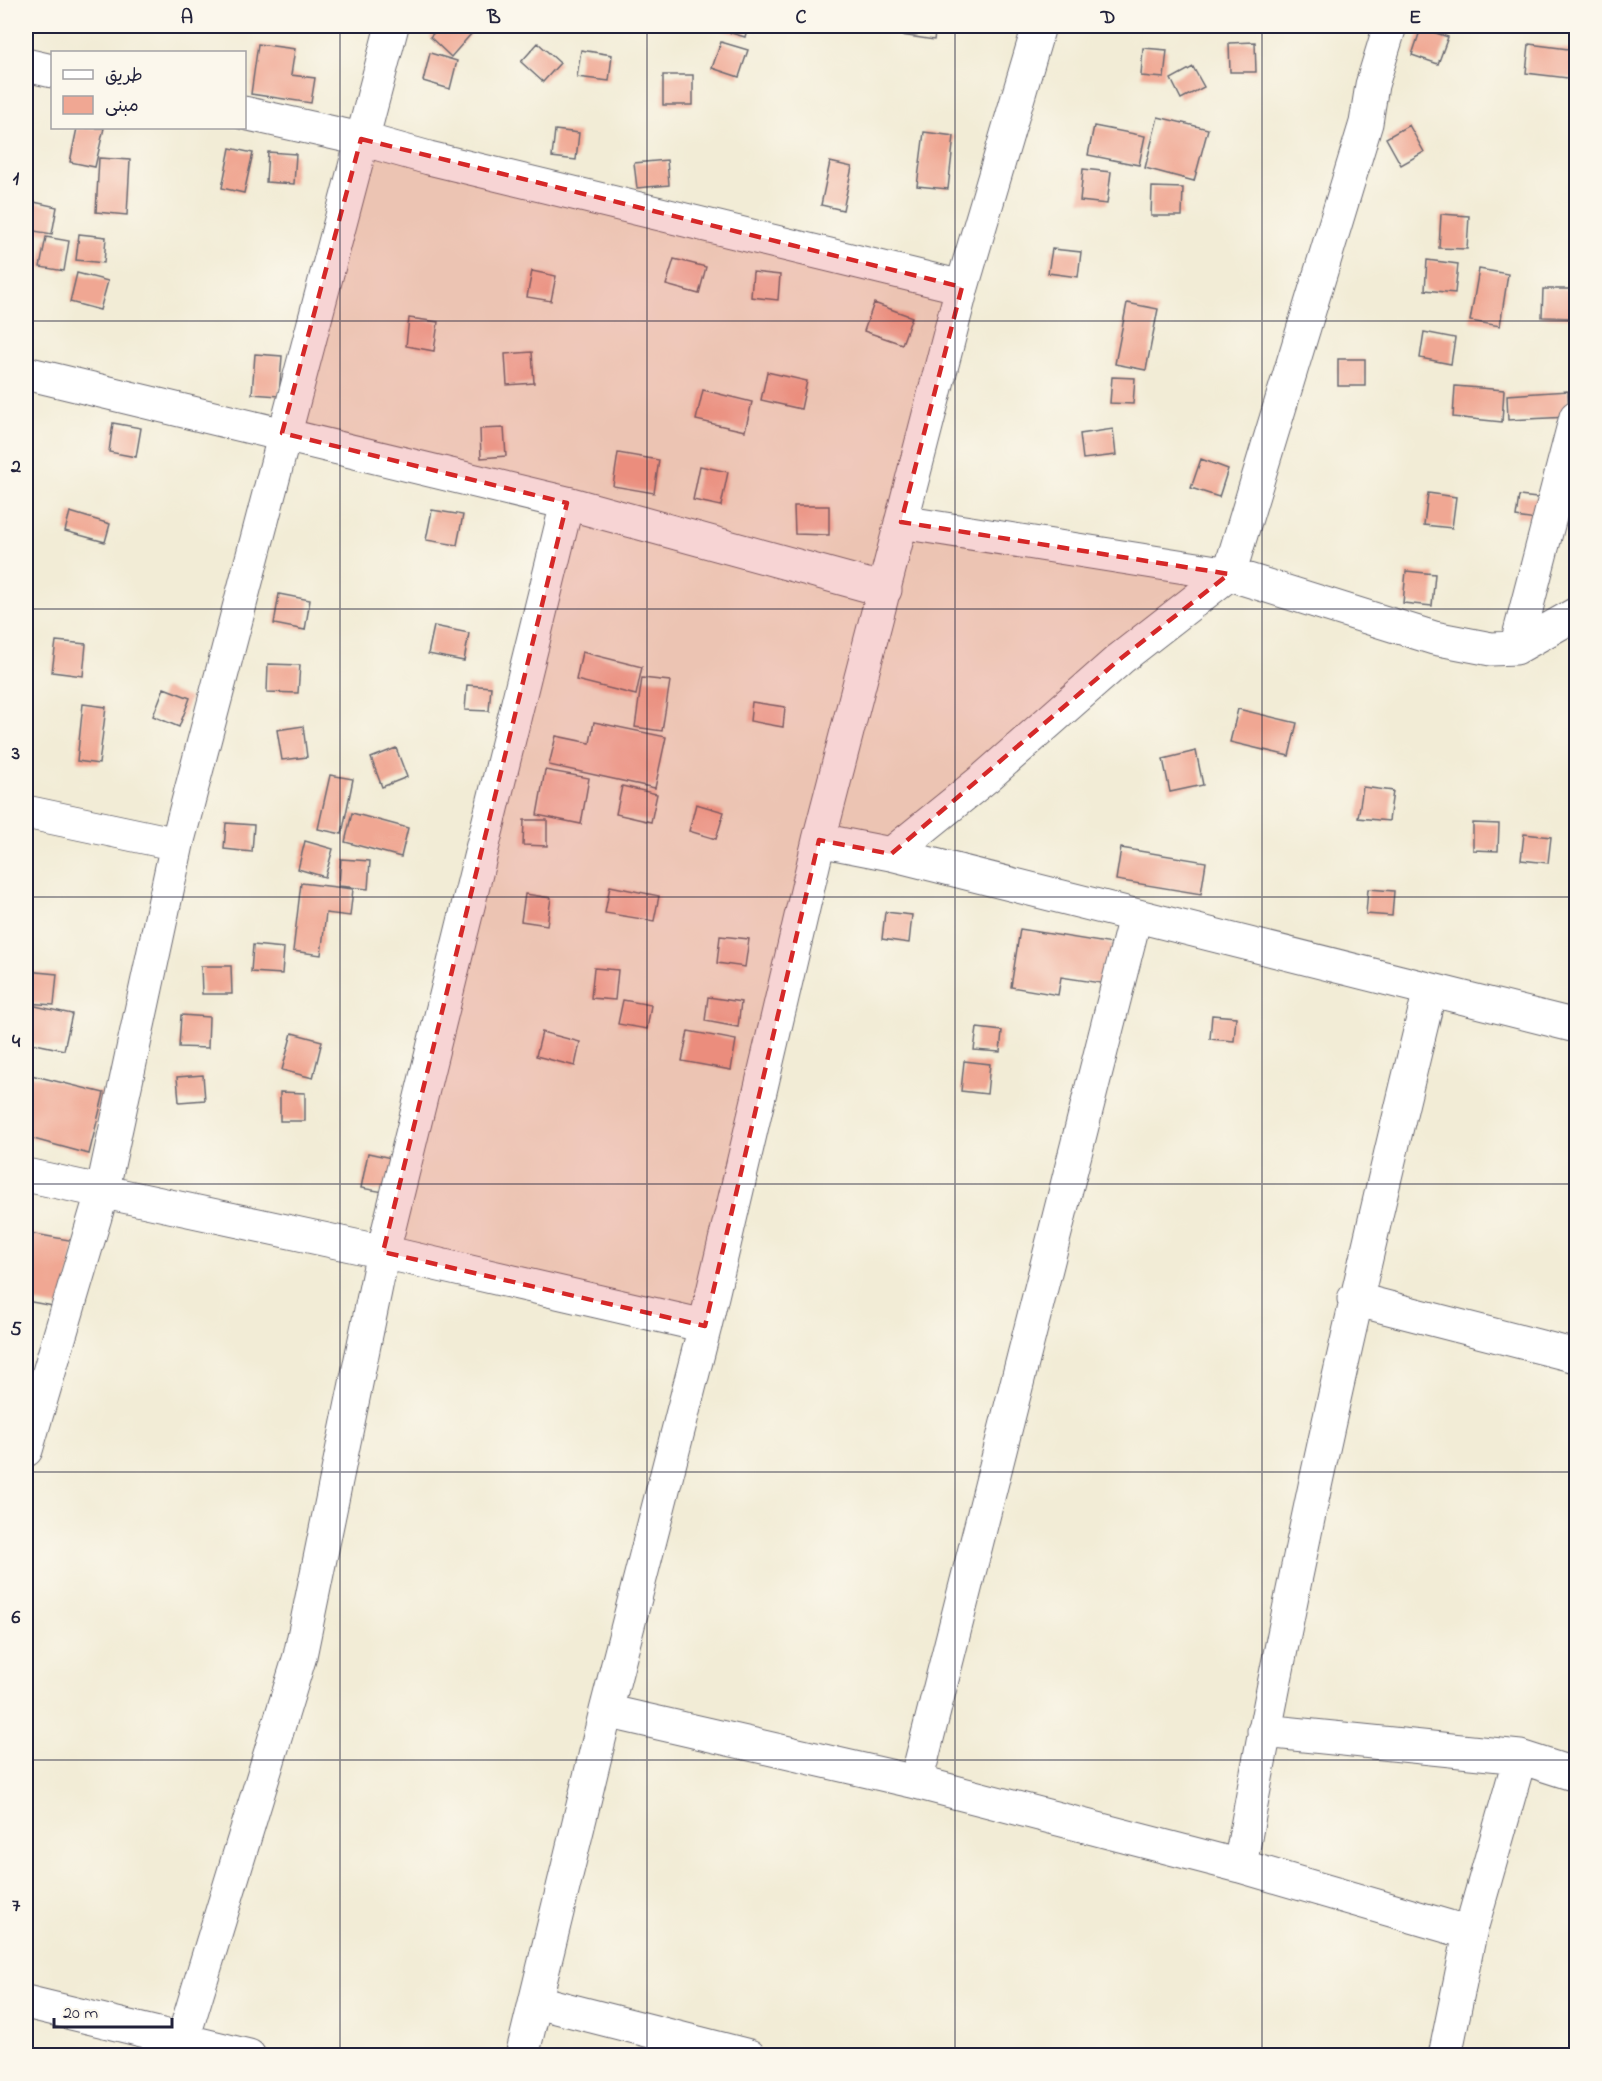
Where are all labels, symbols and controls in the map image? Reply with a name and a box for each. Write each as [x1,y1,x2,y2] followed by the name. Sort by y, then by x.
[181,4,193,33] text: A
[486,4,501,33] text: B
[796,4,807,33] text: C
[1100,4,1115,33] text: D
[1409,4,1421,33] text: E
[51,51,246,129] legend
[105,64,143,90] text: طريق
[105,94,139,120] text: مبنى
[13,165,20,194] text: 1
[10,453,21,482] text: 2
[11,740,20,769] text: 3
[12,1028,21,1057] text: 4
[10,1316,22,1345] text: 5
[12,1604,21,1633] text: 6
[12,1892,21,1921] text: 7
[54,1991,172,2029] scale bar
[63,2001,98,2027] text: 20 m

